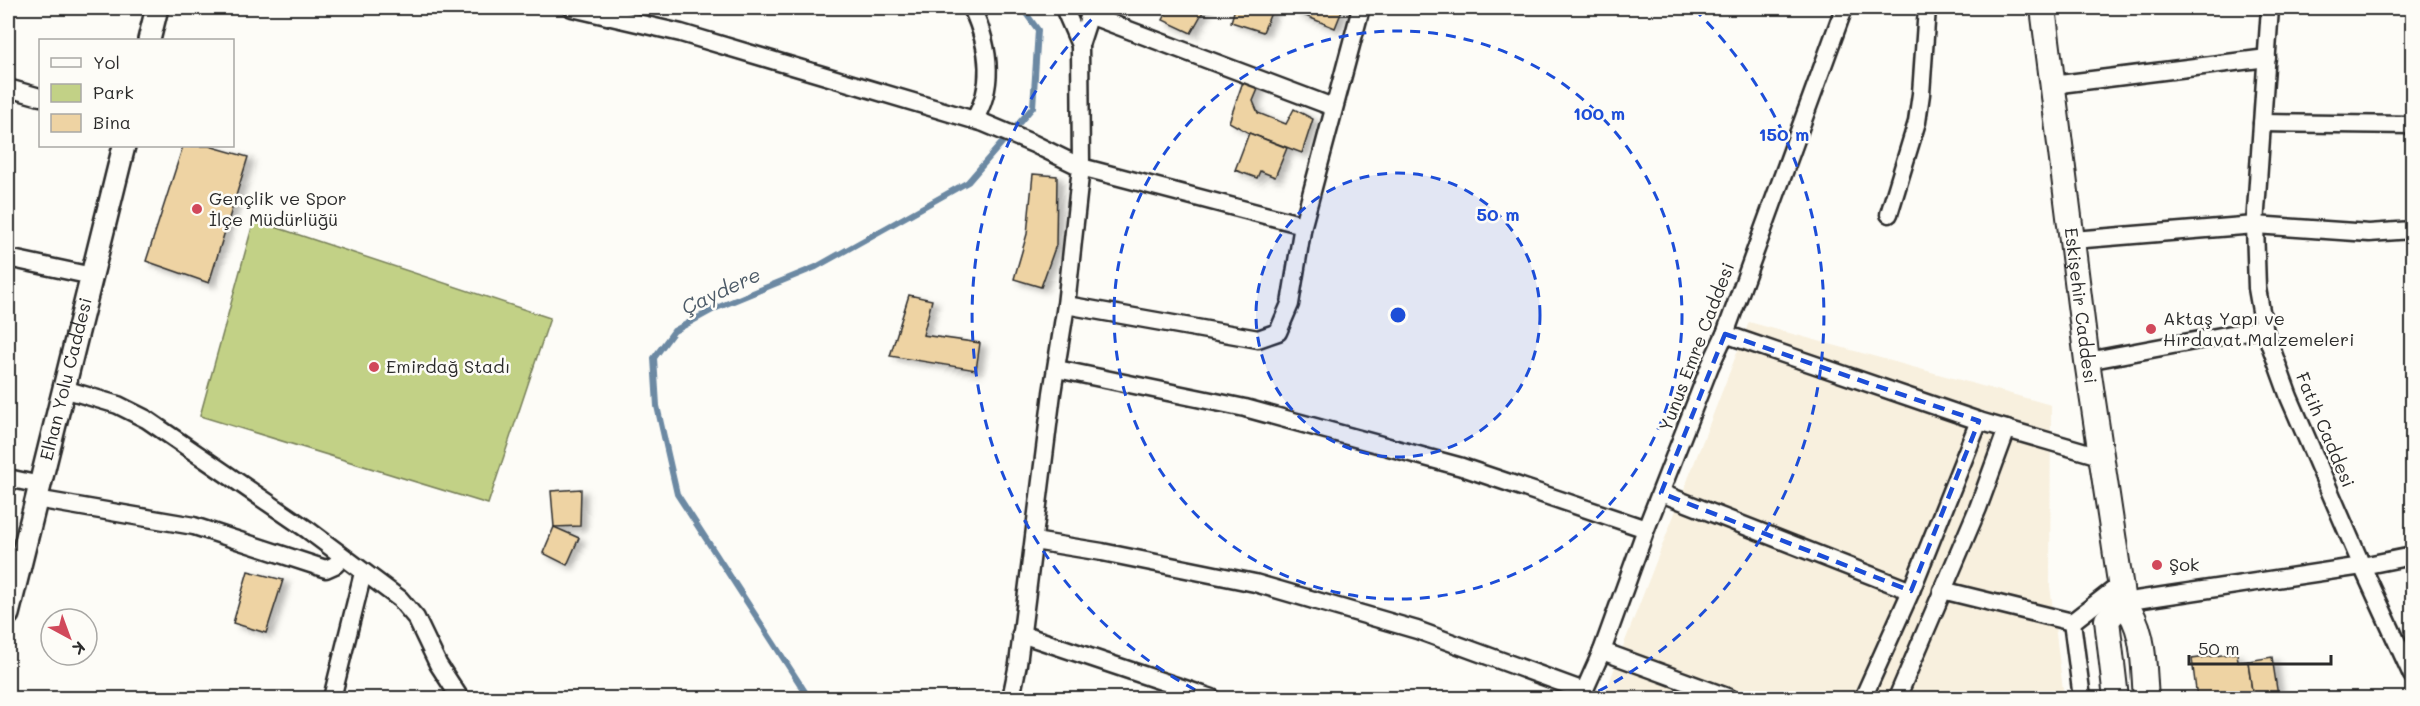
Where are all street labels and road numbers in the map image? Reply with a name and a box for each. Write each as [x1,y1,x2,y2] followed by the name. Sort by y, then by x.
[2059,226,2103,385] street label: Eskişehir Caddesi
[1653,259,1739,434] street label: Yunus Emre Caddesi
[34,295,97,463] street label: Elhan Yolu Caddesi
[2291,368,2361,491] street label: Fatih Caddesi

